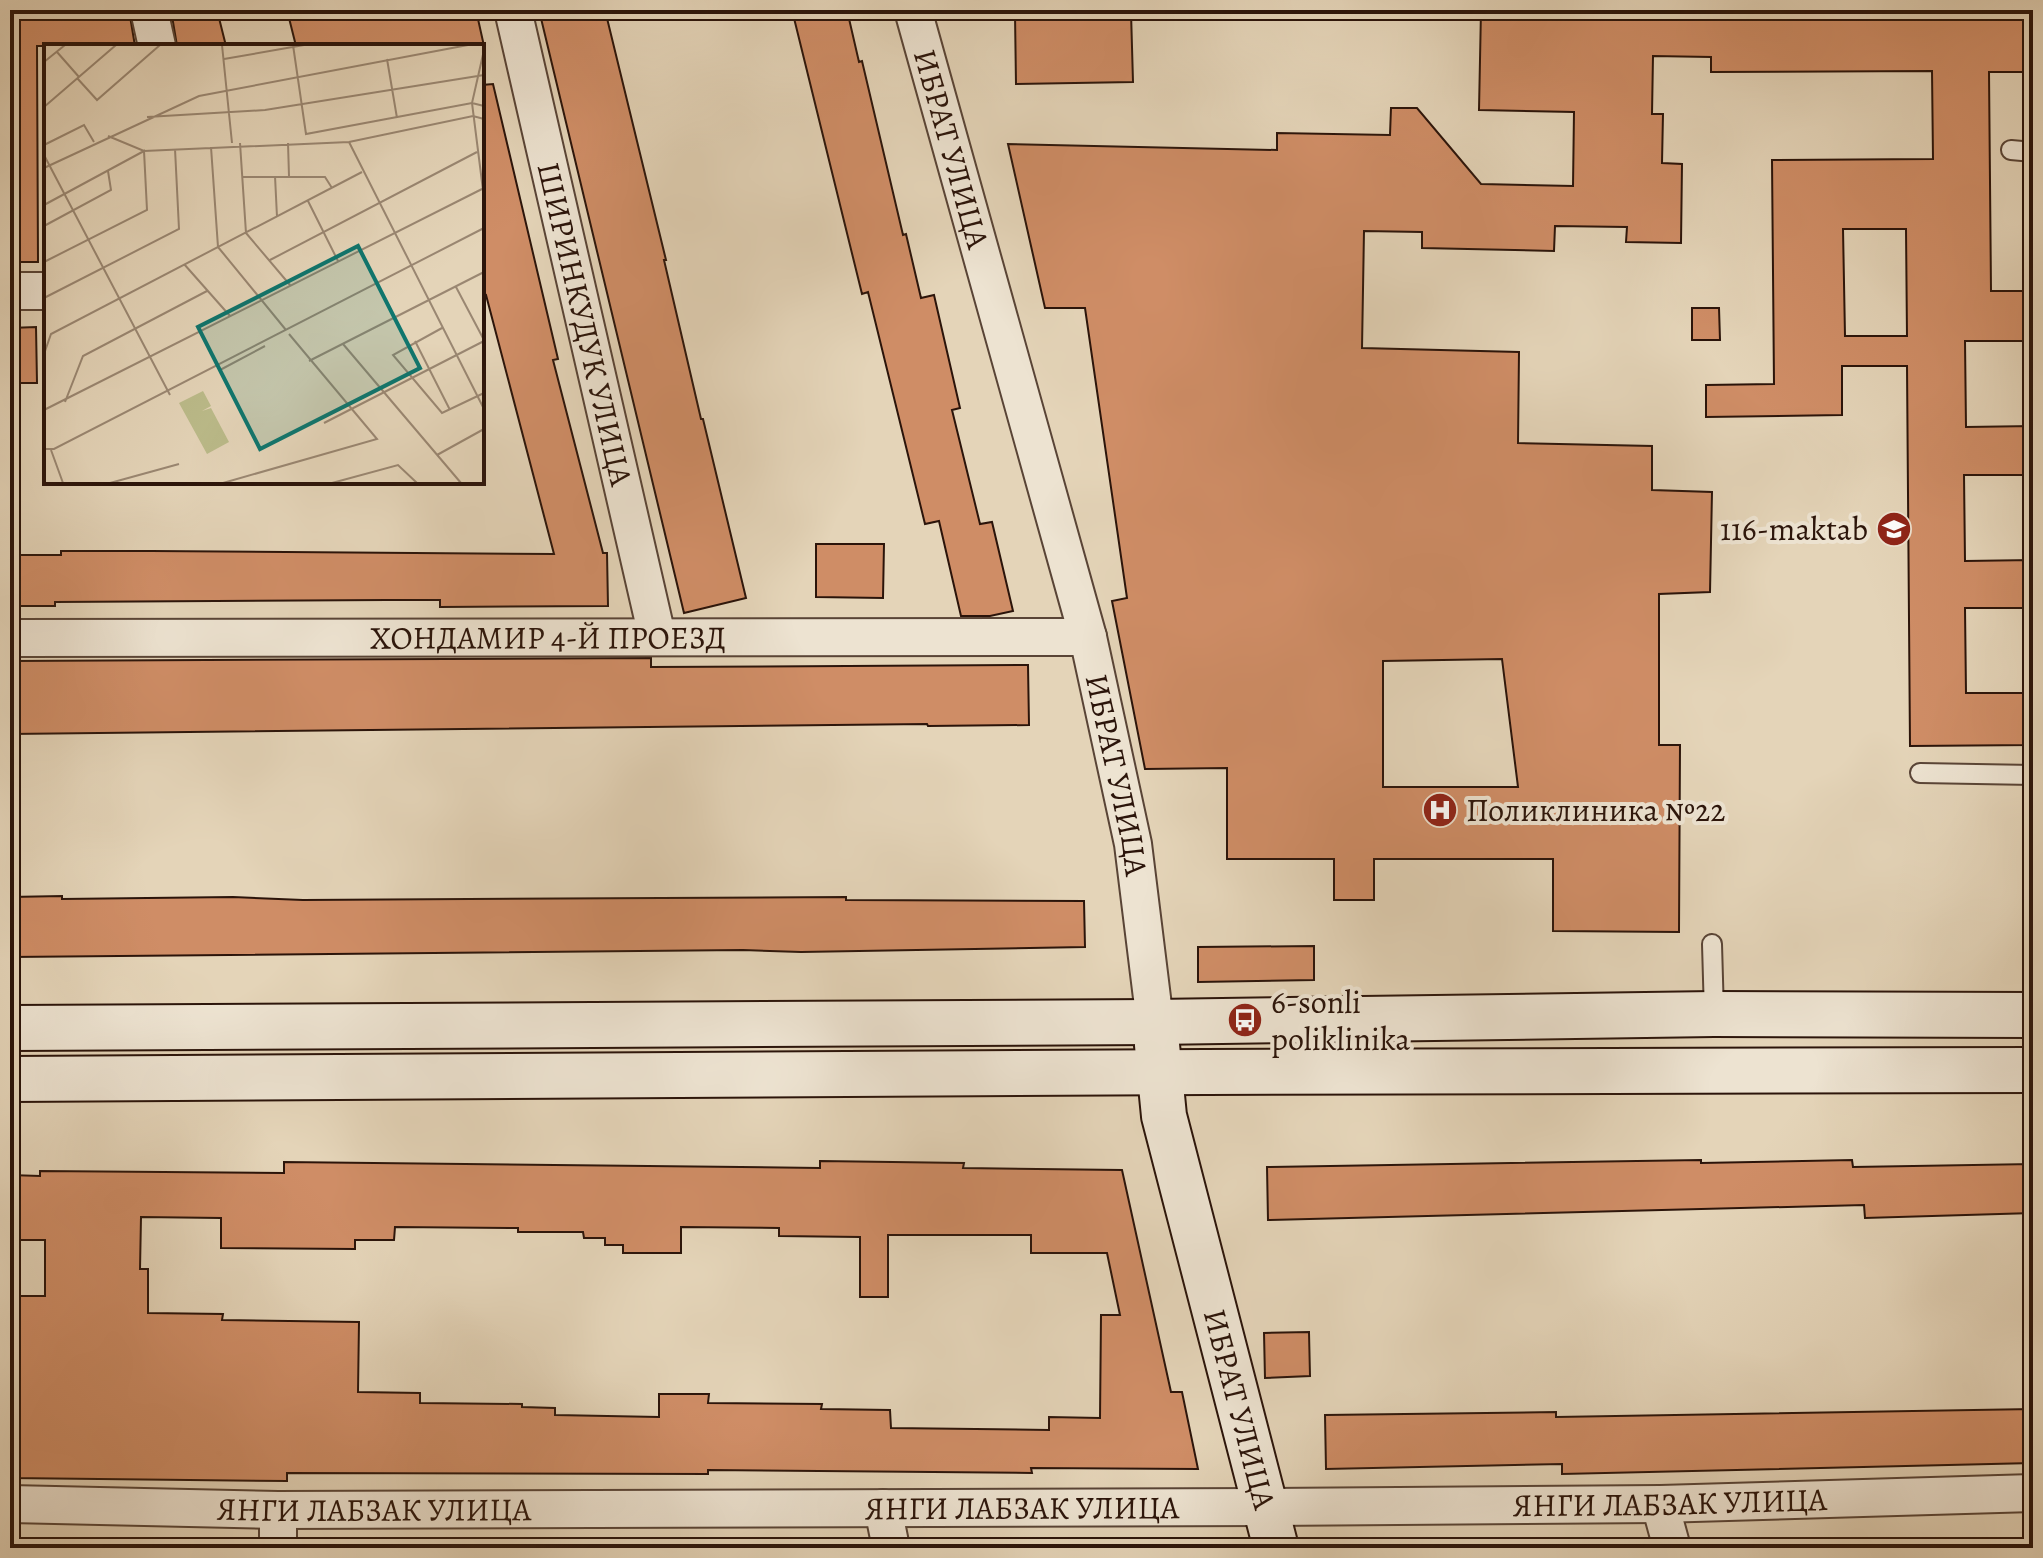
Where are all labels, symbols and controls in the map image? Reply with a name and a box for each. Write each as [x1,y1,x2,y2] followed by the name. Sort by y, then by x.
[44,44,484,484] inset map
[903,44,1001,255] street label: ИБРАТ УЛИЦА
[527,158,644,491] street label: ШИРИНКУДУК УЛИЦА
[1720,507,1868,551] place label: 116-maktab
[1875,510,1913,548] school or university icon: 116-maktab
[370,615,726,660] street label: ХОНДАМИР 4-Й ПРОЕЗД
[1075,670,1159,880] street label: ИБРАТ УЛИЦА
[1466,788,1726,832] place label: Поликлиника №22
[1421,791,1459,829] hospital icon: Поликлиника №22
[1271,980,1410,1061] place label: 6-sonli poliklinika
[1226,1001,1264,1039] bus stop icon: 6-sonli poliklinika
[1193,1304,1287,1515] street label: ИБРАТ УЛИЦА
[1513,1477,1829,1527] street label: ЯНГИ ЛАБЗАК УЛИЦА
[865,1485,1180,1530] street label: ЯНГИ ЛАБЗАК УЛИЦА
[216,1487,532,1532] street label: ЯНГИ ЛАБЗАК УЛИЦА

